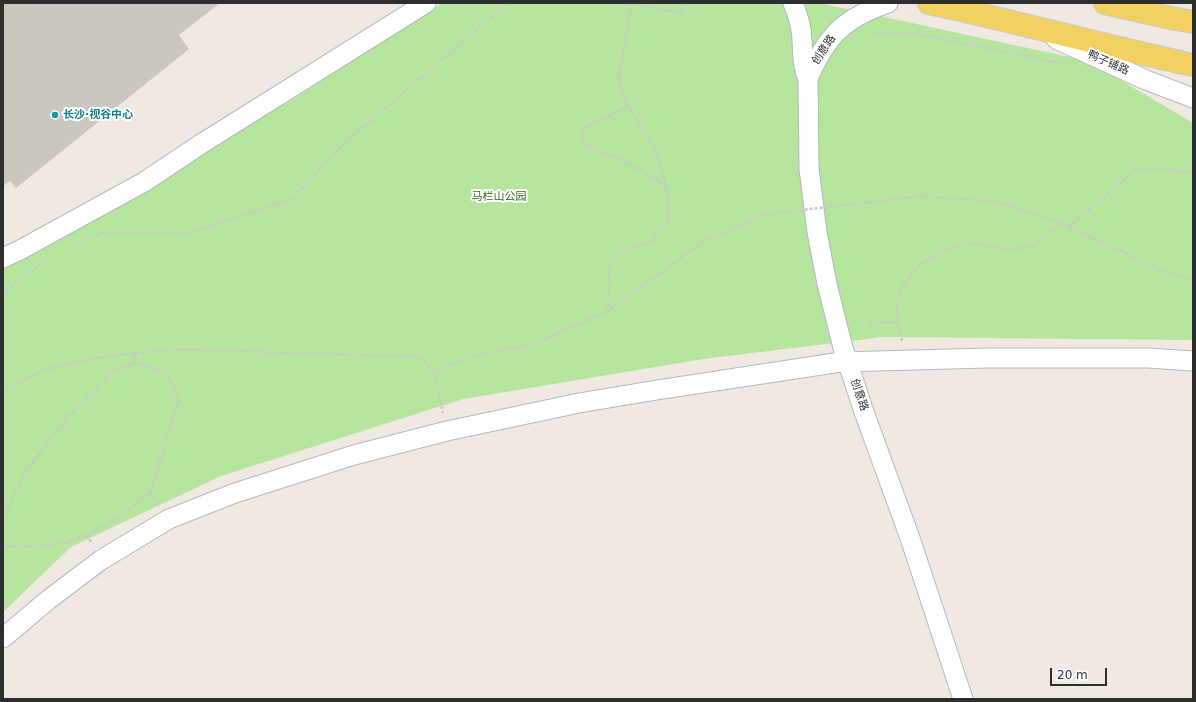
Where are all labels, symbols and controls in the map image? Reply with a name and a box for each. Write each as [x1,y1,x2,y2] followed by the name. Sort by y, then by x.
[809,33,839,67] street label: 创意路
[1085,48,1131,78] street label: 鸭子铺路
[63,108,133,122] place label: 长沙·视谷中心
[50,110,60,120] marker: 长沙·视谷中心
[472,190,526,204] park label: 马栏山公园
[847,377,871,413] street label: 创意路
[1052,660,1109,686] scale bar
[1057,668,1088,682] text: 20 m

